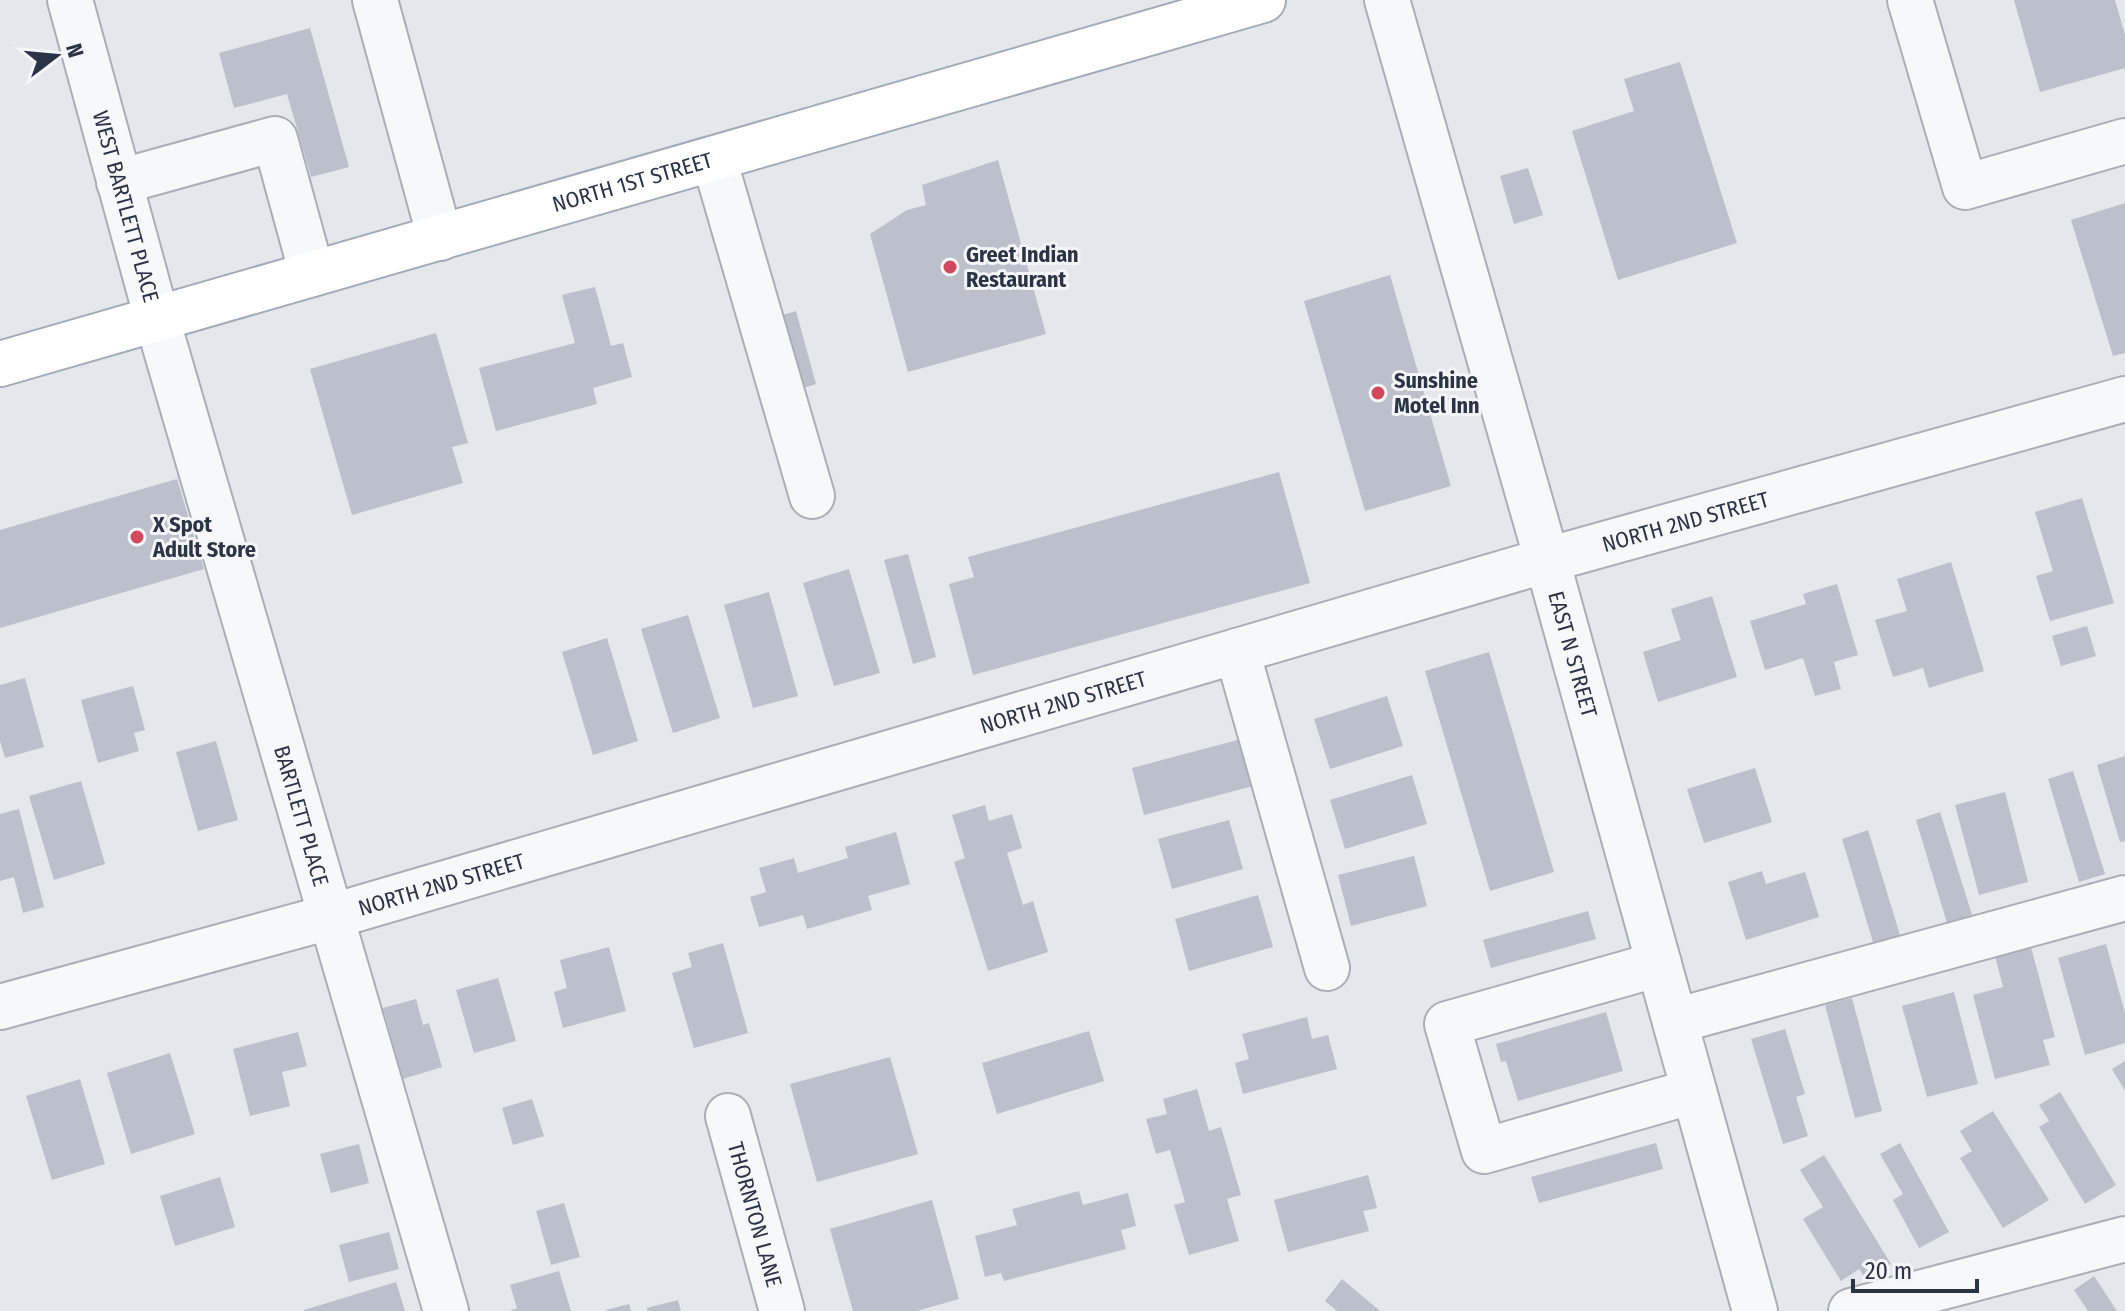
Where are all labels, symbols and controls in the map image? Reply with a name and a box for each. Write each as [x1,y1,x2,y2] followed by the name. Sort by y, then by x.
[16,16,96,96] north arrow
[60,41,90,61] text: N
[87,108,165,305] street label: WEST BARTLETT PLACE
[549,146,716,218] street label: NORTH 1ST STREET
[966,241,1079,293] place label: Greet Indian Restaurant
[941,258,959,276] marker: Greet Indian Restaurant
[1394,367,1480,419] place label: Sunshine Motel Inn
[1369,384,1387,402] marker: Sunshine Motel Inn
[1599,485,1773,558] street label: NORTH 2ND STREET
[152,511,256,563] place label: X Spot Adult Store
[128,528,146,546] marker: X Spot Adult Store
[1543,588,1604,721] street label: EAST N STREET
[977,665,1150,739] street label: NORTH 2ND STREET
[268,742,335,889] street label: BARTLETT PLACE
[355,847,528,921] street label: NORTH 2ND STREET
[722,1139,788,1290] street label: THORNTON LANE
[1853,1243,1977,1293] scale bar
[1865,1257,1912,1285] text: 20 m

